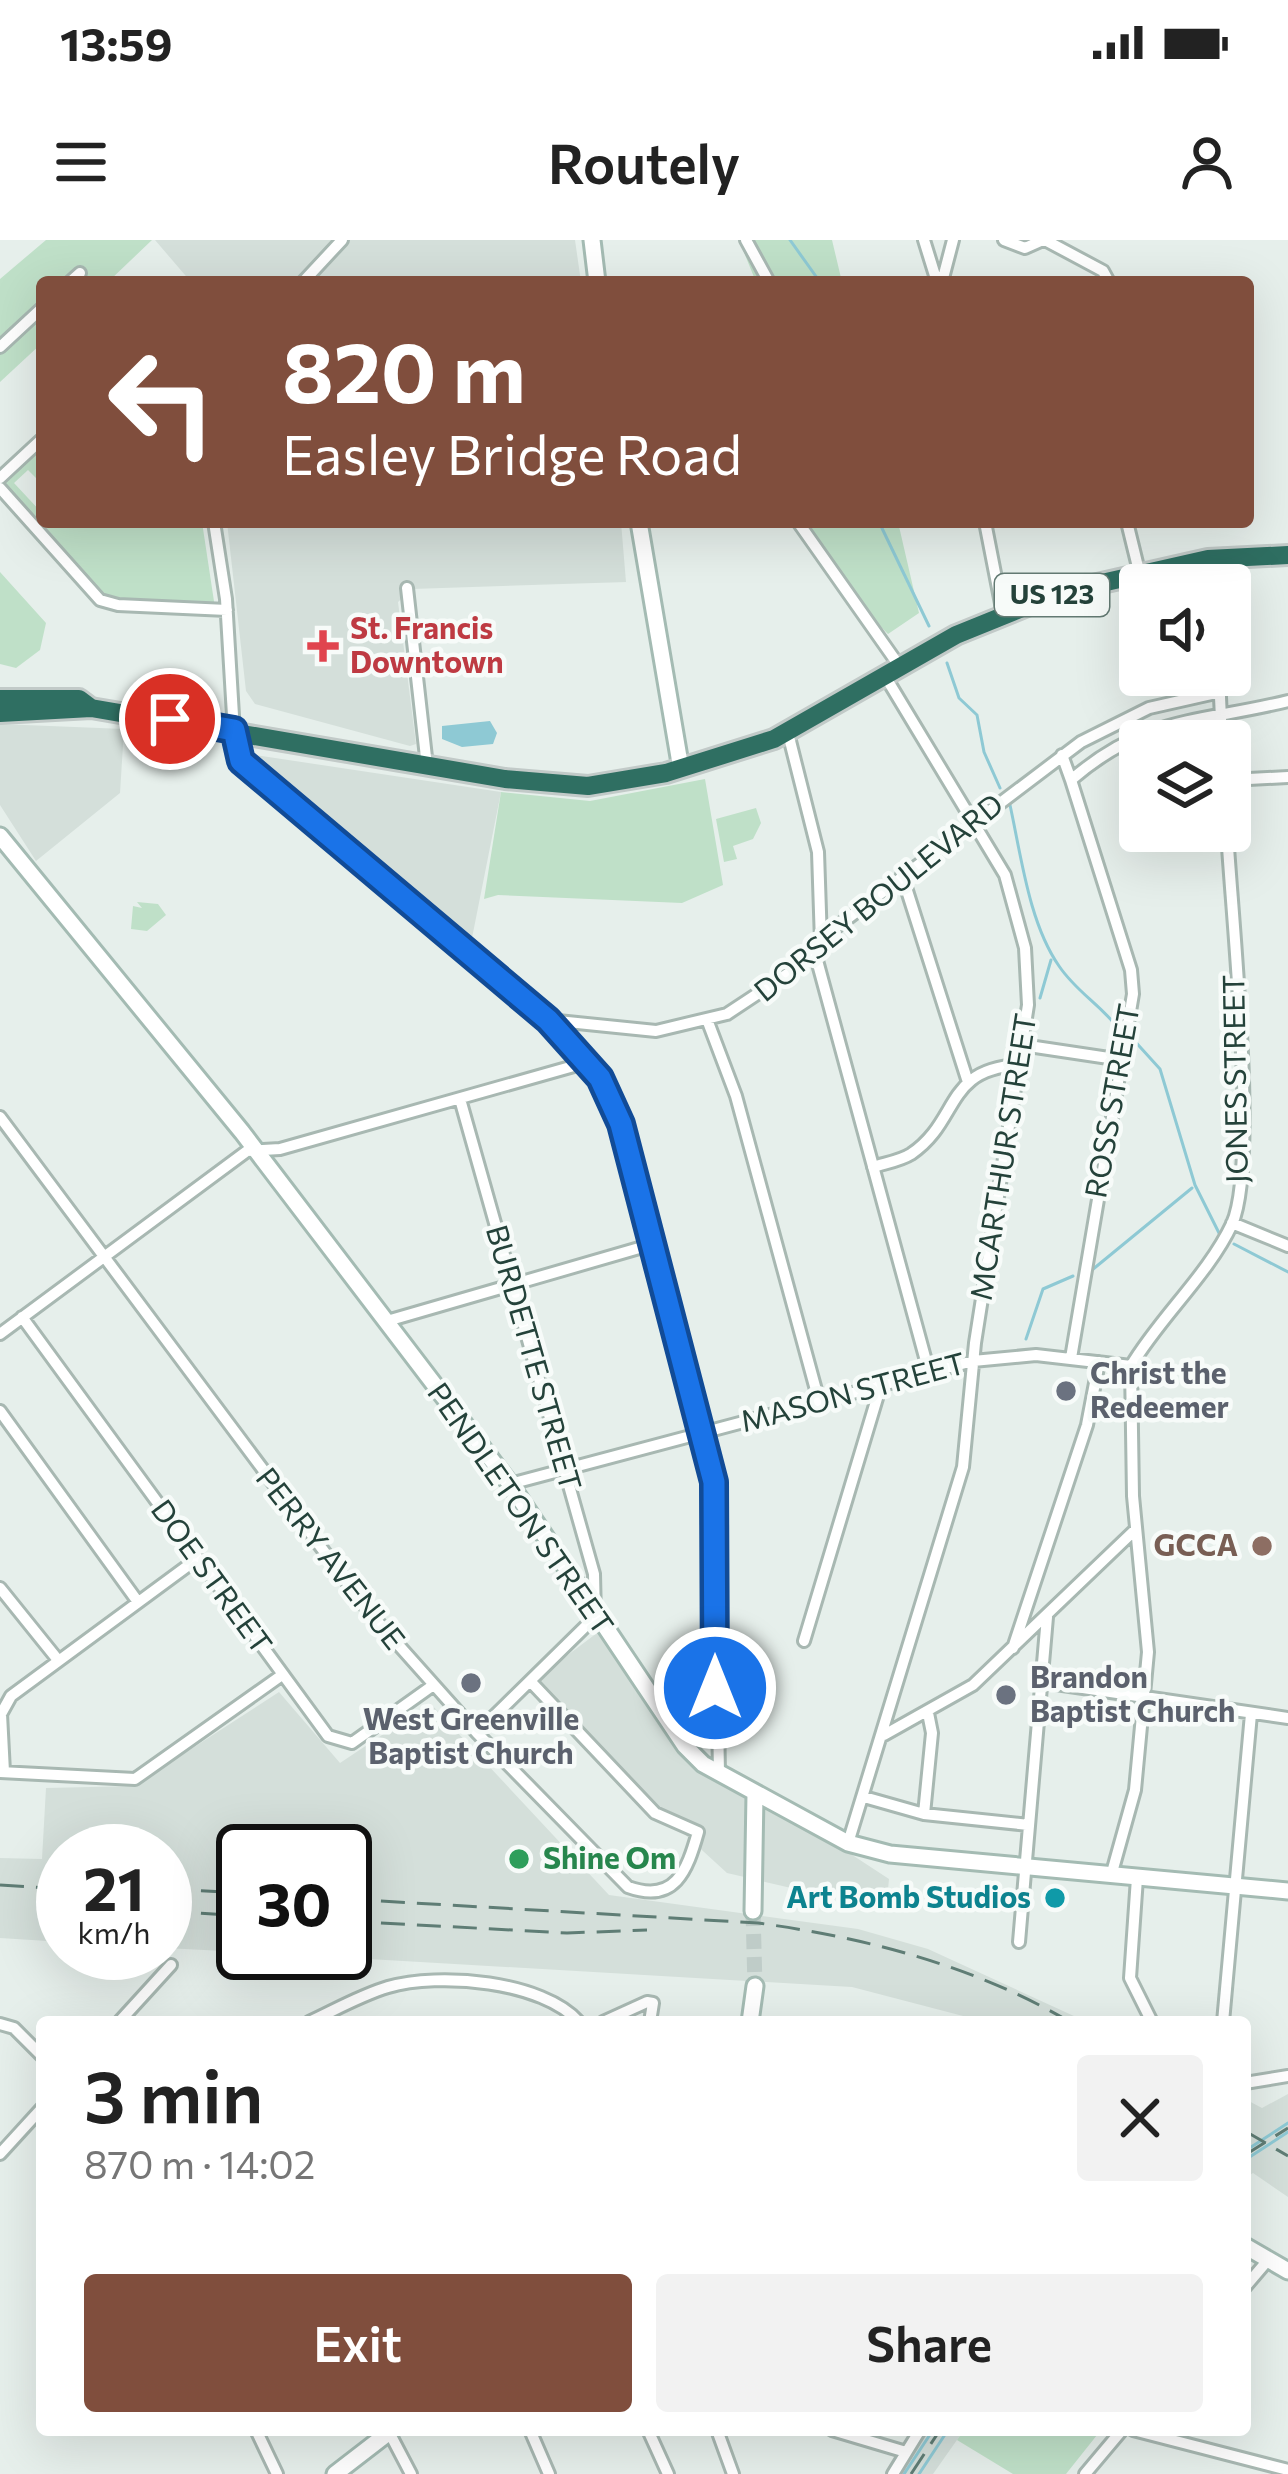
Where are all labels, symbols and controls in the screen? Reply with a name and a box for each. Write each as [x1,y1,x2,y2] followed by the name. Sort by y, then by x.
[60,15,172,70] text: 13:59
[48,129,114,195] icon: menu
[548,129,740,195] text: Routely
[1174,129,1240,195] icon: person
[282,318,526,420] text: 820 m
[84,324,240,480] icon: left
[282,420,742,486] text: Easley Bridge Road
[1119,564,1251,852] map controls
[1119,564,1251,696] button: sound
[995,574,1109,616] road number: US 123
[350,608,504,679] place label: St. Francis Downtown
[307,630,339,662] marker: St. Francis Downtown
[119,668,221,770] pin
[137,686,203,752] icon: arrive
[1119,720,1251,852] button: layers
[746,784,1009,1008] street label: DORSEY BOULEVARD
[1213,975,1254,1184] street label: JONES STREET
[1075,1001,1146,1201] street label: ROSS STREET
[961,1011,1042,1303] street label: MCARTHUR STREET
[480,1220,591,1494] street label: BURDETTE STREET
[736,1343,969,1438] street label: MASON STREET
[1090,1353,1229,1424] place label: Christ the Redeemer
[421,1375,623,1641] street label: PENDLETON STREET
[1053,1378,1079,1404] marker: Christ the Redeemer
[249,1459,414,1656] street label: PERRY AVENUE
[145,1491,281,1660] street label: DOE STREET
[1154,1525,1238,1562] place label: GCCA
[1249,1533,1275,1559] marker: GCCA
[652,1625,778,1751] position arrow
[1030,1657,1235,1728] place label: Brandon Baptist Church
[458,1670,484,1696] marker: West Greenville Baptist Church
[993,1682,1019,1708] marker: Brandon Baptist Church
[363,1699,579,1770] place label: West Greenville Baptist Church
[216,1824,372,1980] speed limit sign: 30
[543,1838,676,1875] place label: Shine Om
[506,1846,532,1872] marker: Shine Om
[83,1850,145,1923] text: 21
[786,1877,1031,1914] place label: Art Bomb Studios
[1042,1885,1068,1911] marker: Art Bomb Studios
[78,1913,150,1950] text: km/h
[84,2050,263,2138] text: 3 min
[1077,2055,1203,2181] button: close
[84,2139,315,2187] text: 870 m · 14:02
[84,2274,632,2412] button: Exit
[656,2274,1203,2412] button: Share

